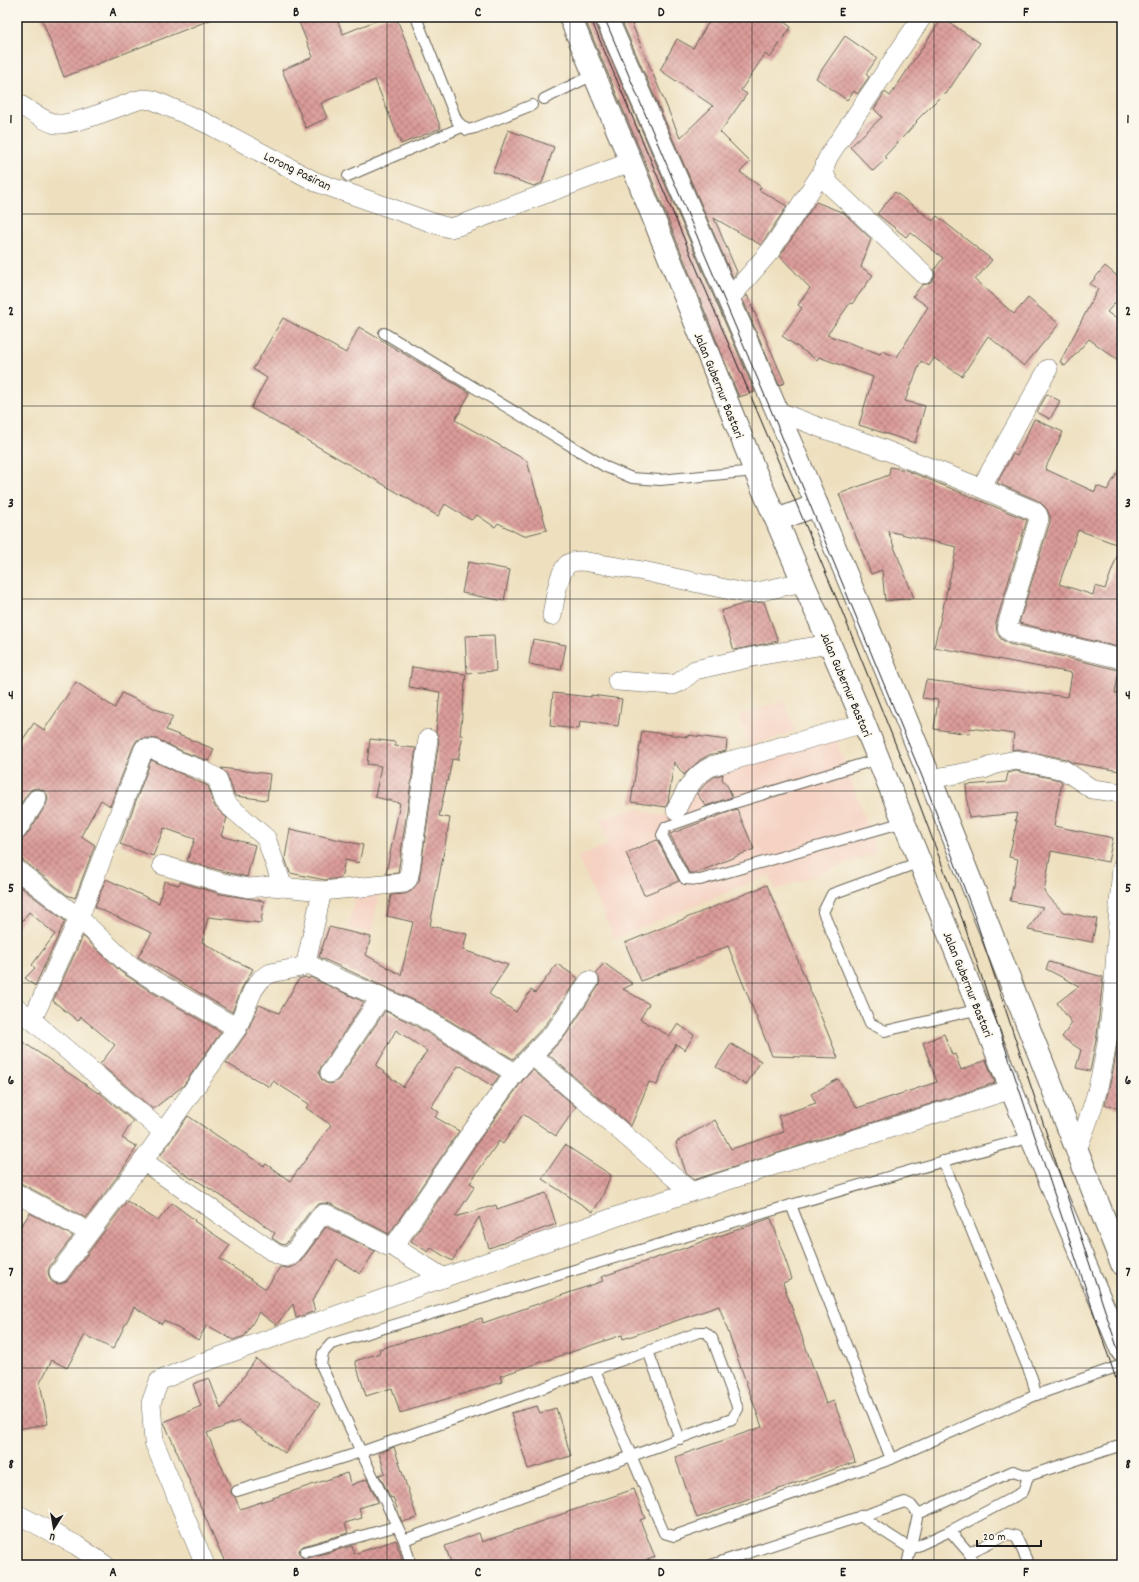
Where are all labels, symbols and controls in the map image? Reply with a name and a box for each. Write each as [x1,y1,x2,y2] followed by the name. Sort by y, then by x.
[109,4,117,23] text: A
[293,4,299,23] text: B
[475,4,482,23] text: C
[658,4,665,23] text: D
[840,4,847,23] text: E
[1023,4,1029,23] text: F
[10,111,13,130] text: 1
[1127,111,1130,130] text: 1
[260,148,334,197] street label: Lorong Pasiran
[8,303,14,322] text: 2
[1125,303,1131,322] text: 2
[688,330,748,442] street label: Jalan Gubernur Bastari
[8,495,14,514] text: 3
[1125,495,1131,514] text: 3
[814,629,876,741] street label: Jalan Gubernur Bastari
[8,687,14,706] text: 4
[1125,687,1131,706] text: 4
[8,880,14,899] text: 5
[1125,880,1131,899] text: 5
[937,929,997,1041] street label: Jalan Gubernur Bastari
[8,1072,15,1091] text: 6
[1125,1072,1132,1091] text: 6
[9,1264,14,1283] text: 7
[1126,1264,1131,1283] text: 7
[8,1456,14,1475] text: 8
[1125,1456,1131,1475] text: 8
[34,1508,74,1548] north arrow
[977,1522,1041,1548] scale bar
[48,1527,57,1544] text: U
[983,1529,1006,1546] text: 20 m
[109,1564,117,1582] text: A
[293,1564,299,1582] text: B
[475,1564,482,1582] text: C
[658,1564,665,1582] text: D
[840,1564,847,1582] text: E
[1023,1564,1029,1582] text: F

